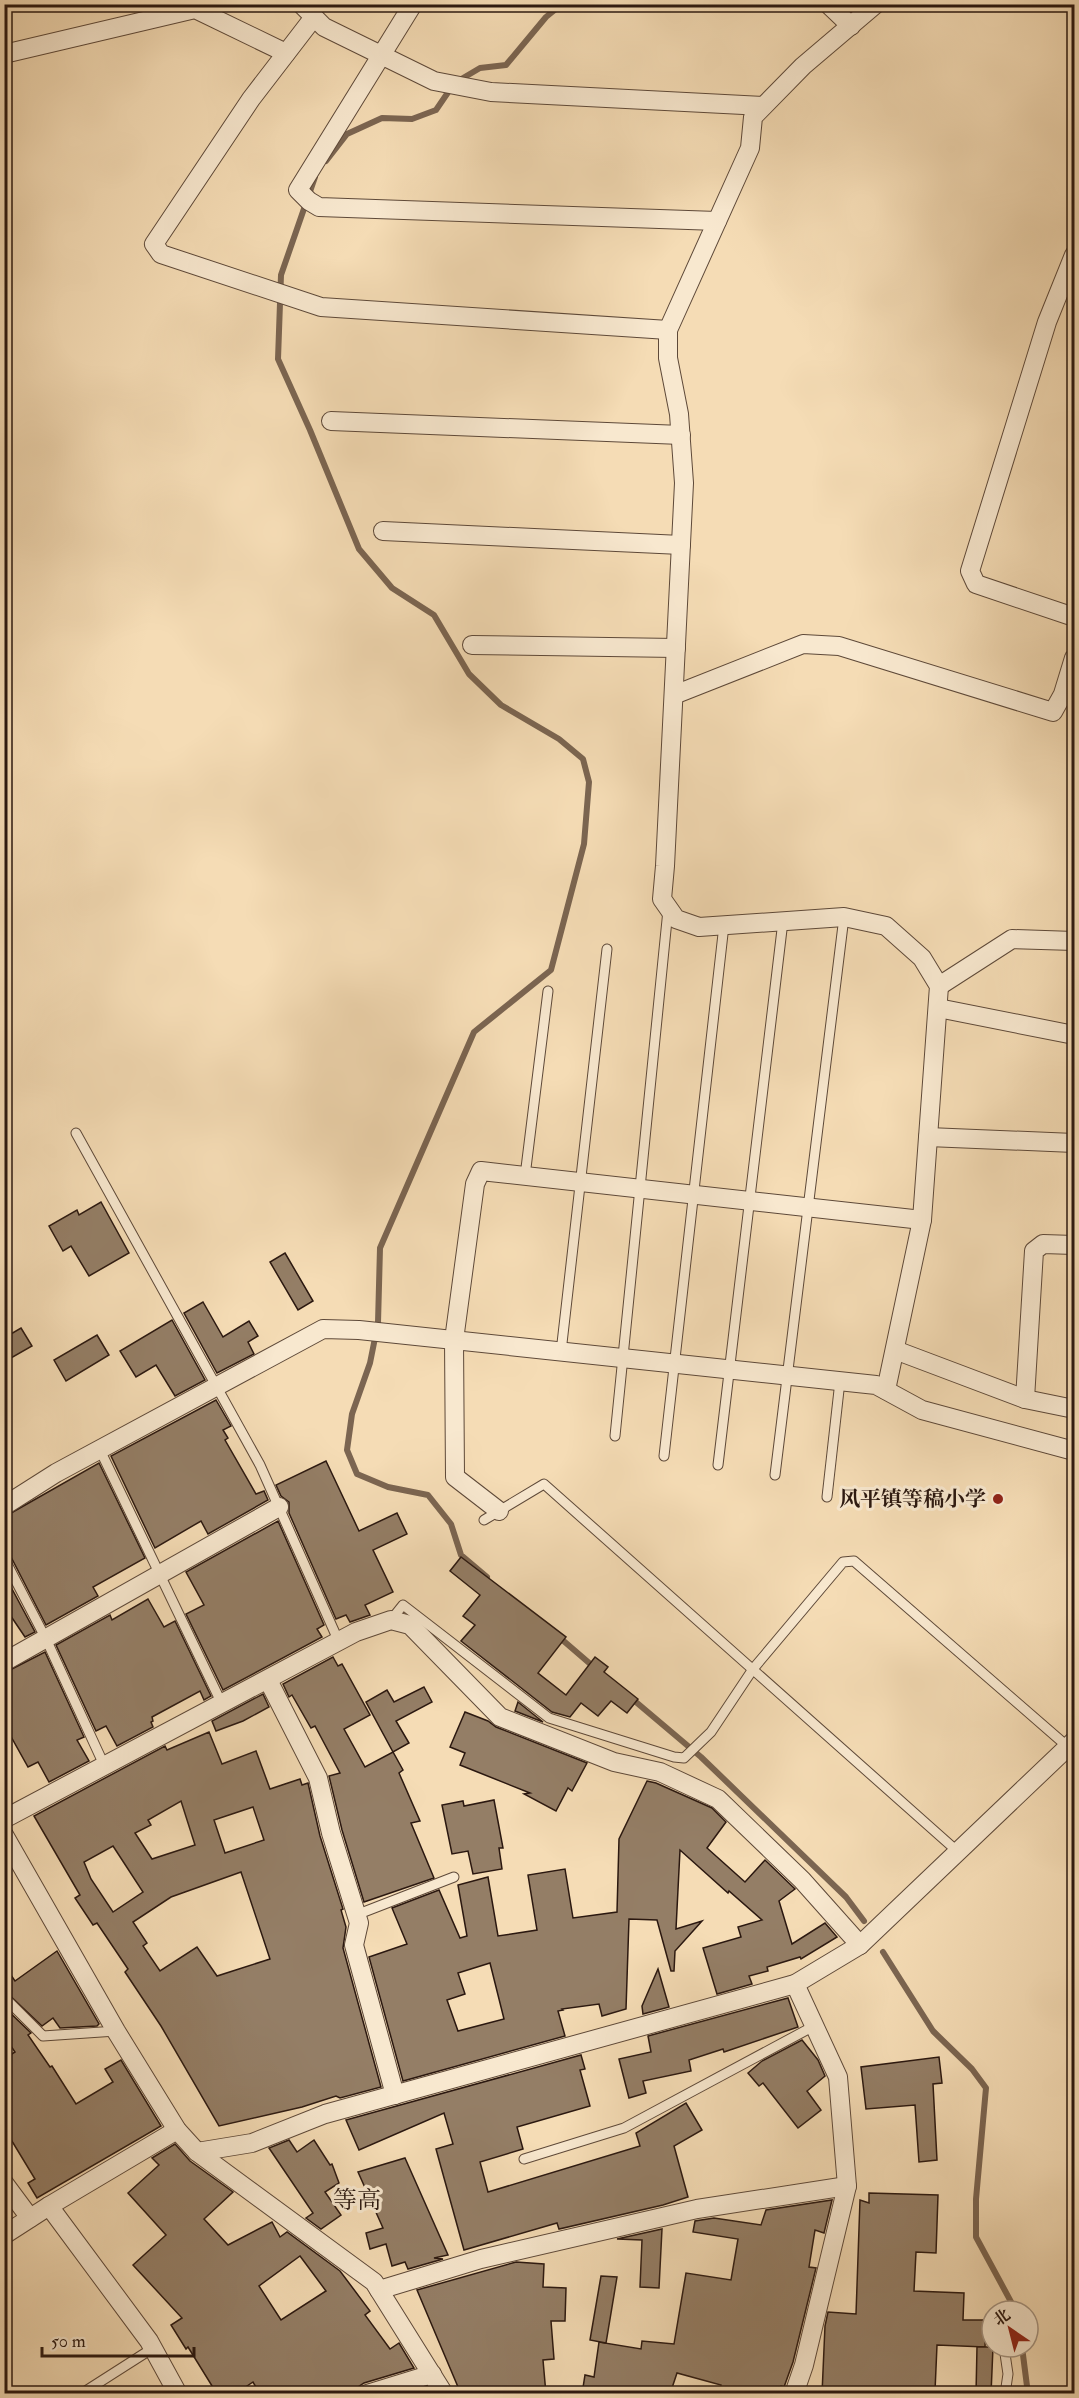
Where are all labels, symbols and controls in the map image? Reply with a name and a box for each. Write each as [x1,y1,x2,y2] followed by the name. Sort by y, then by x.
[839,1486,986,1513] place label: 风平镇等稿小学
[991,1492,1005,1506] marker: 风平镇等稿小学
[333,2185,381,2216] district label: 等高
[980,2299,1040,2359] north arrow
[990,2305,1014,2330] text: 北
[42,2320,194,2358] scale bar
[51,2330,86,2353] text: 50 m

